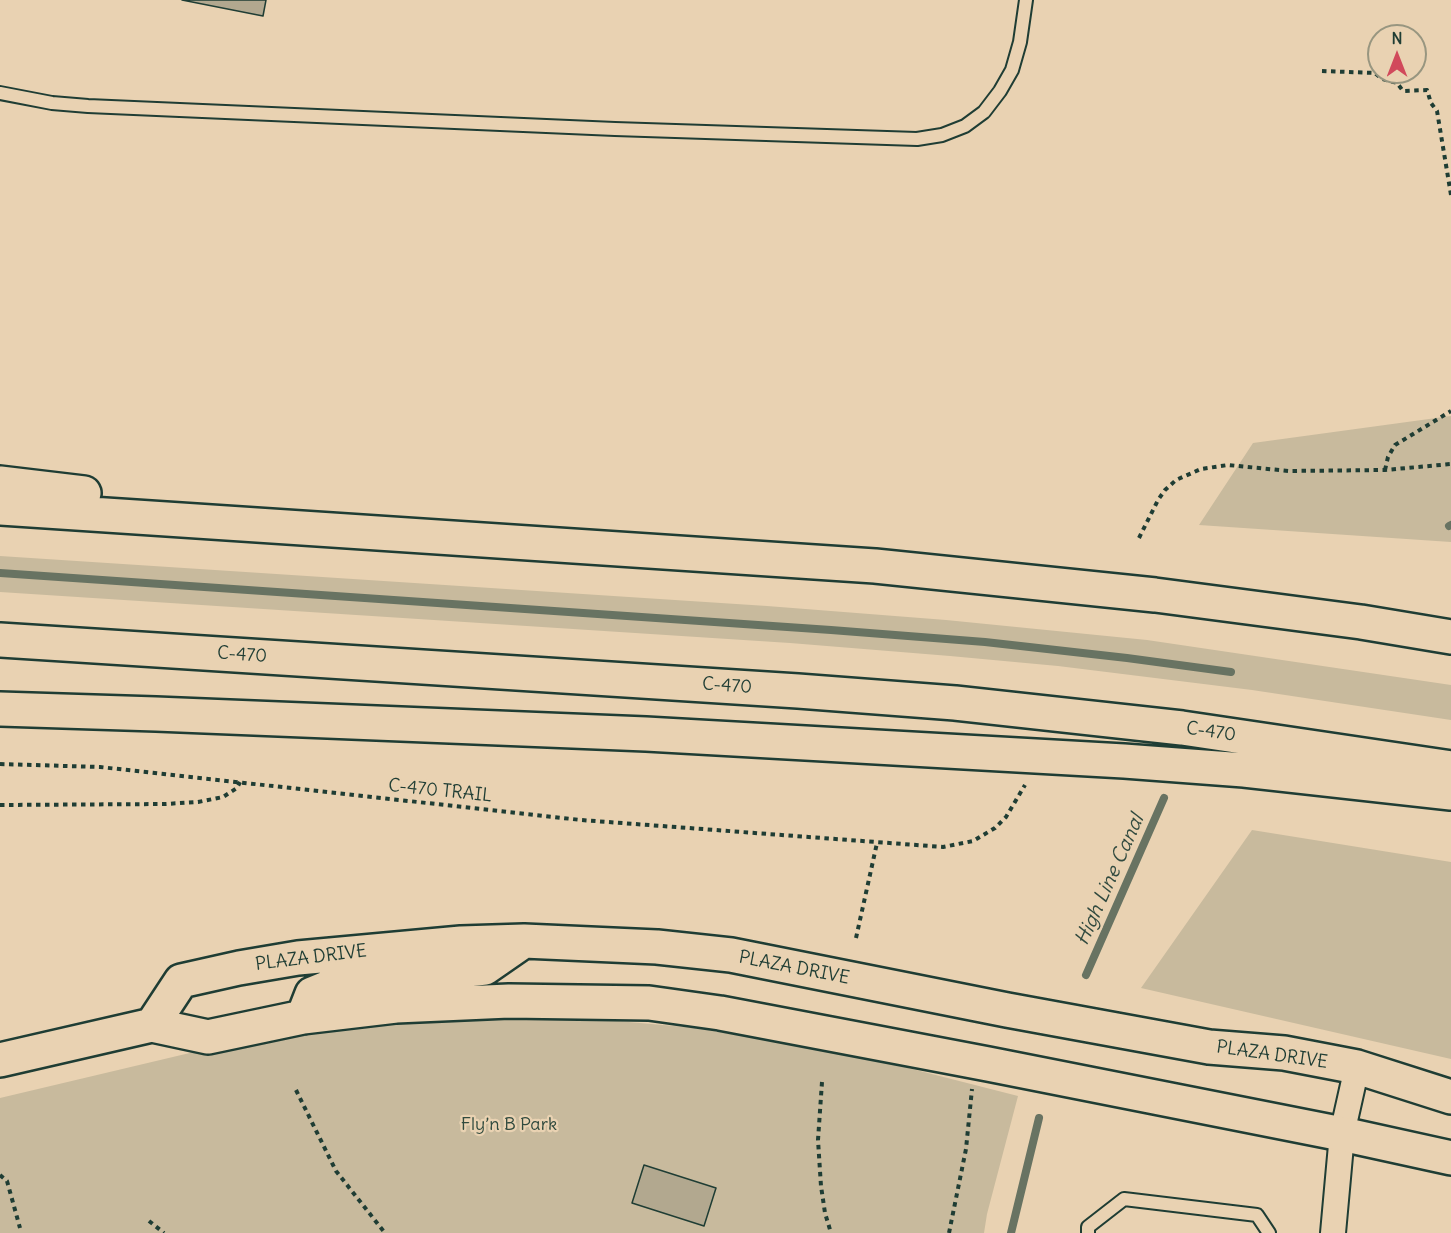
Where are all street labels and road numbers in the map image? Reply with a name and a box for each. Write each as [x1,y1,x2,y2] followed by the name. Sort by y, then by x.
[216,642,268,668] street label: C-470
[701,673,753,699] street label: C-470
[1185,718,1237,746] street label: C-470
[387,775,493,807] street label: C-470 TRAIL
[254,940,368,976] street label: PLAZA DRIVE
[737,947,851,989] street label: PLAZA DRIVE
[1215,1037,1329,1073] street label: PLAZA DRIVE

